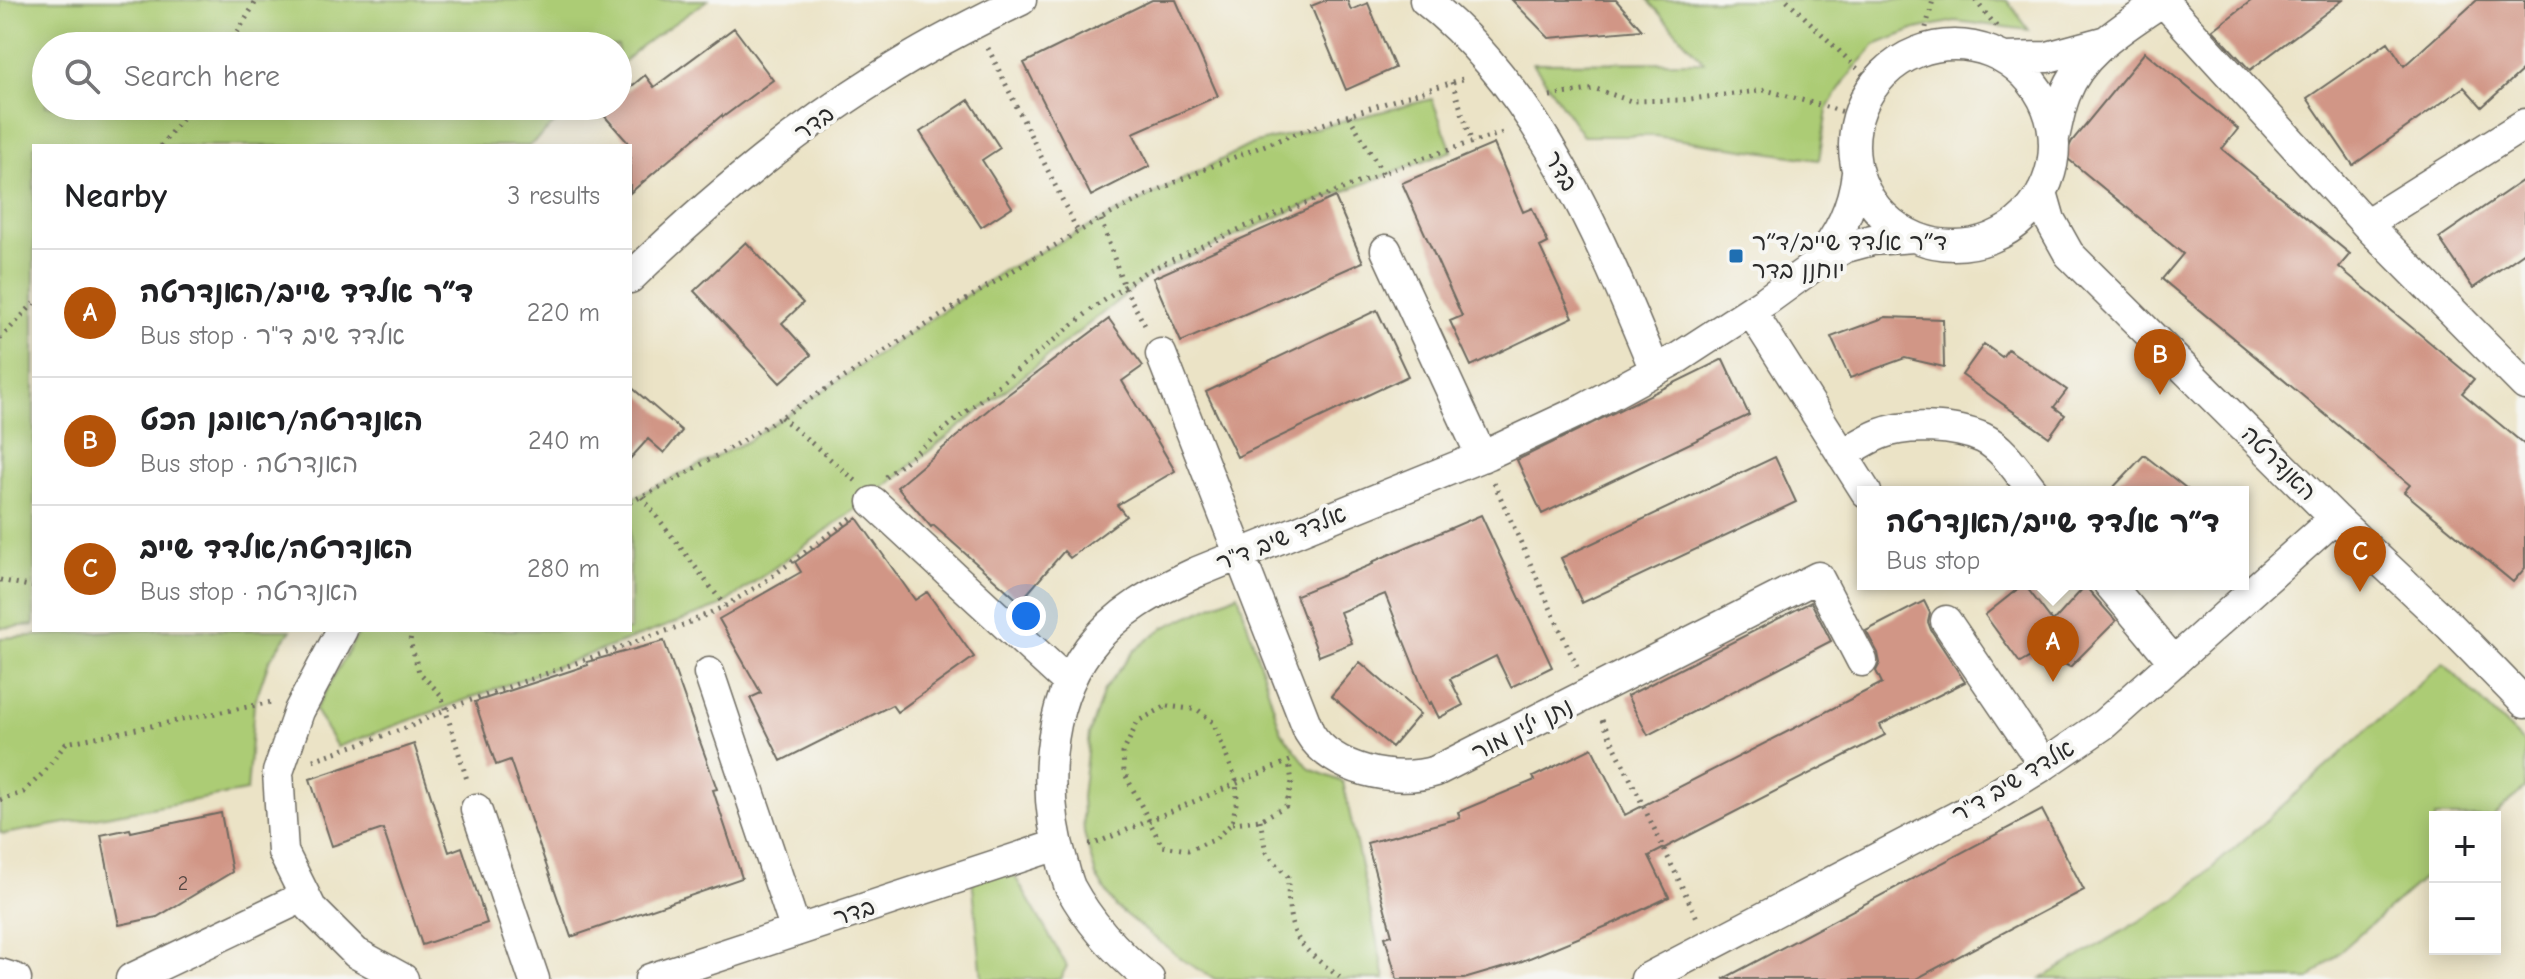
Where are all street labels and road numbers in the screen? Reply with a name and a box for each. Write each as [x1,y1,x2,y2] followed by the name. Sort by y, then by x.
[789,99,839,147] street label: בדר
[1538,146,1584,196] street label: בדר
[2236,420,2322,506] street label: האנדרטה
[1212,499,1350,577] street label: אלדד שיב ד"ר
[1467,692,1577,766] street label: נתן ילין מור
[1947,734,2079,828] street label: אלדד שיב ד"ר
[830,892,878,932] street label: בדר

